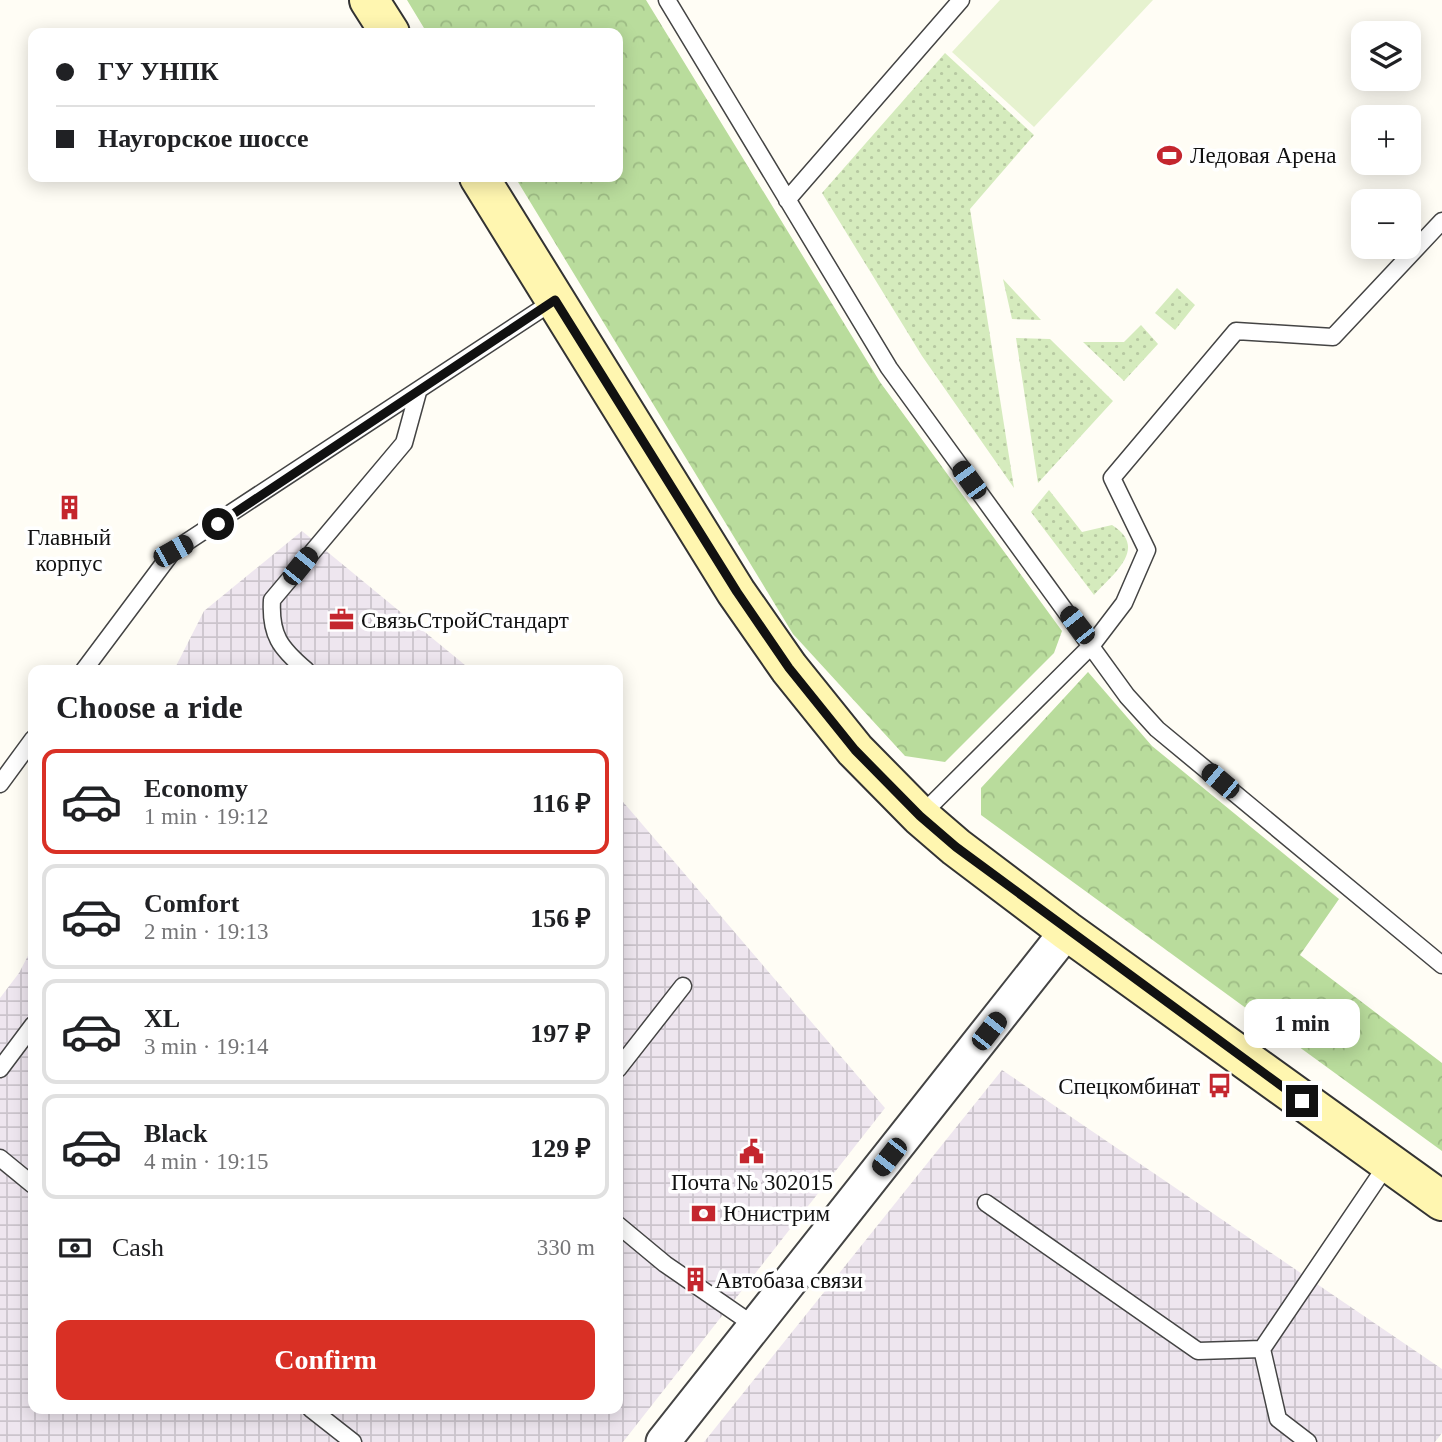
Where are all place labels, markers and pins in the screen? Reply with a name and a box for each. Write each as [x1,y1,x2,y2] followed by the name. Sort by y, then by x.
[1156,141,1184,169] sports icon: Ледовая Арена
[1190,143,1336,168] place label: Ледовая Арена
[55,493,83,521] building icon: Главный корпус
[27,525,111,576] place label: Главный корпус
[327,606,355,634] office icon: СвязьСтройСтандарт
[361,608,569,633] place label: СвязьСтройСтандарт
[1206,1072,1234,1100] bus stop icon: Спецкомбинат
[1058,1074,1200,1099] place label: Спецкомбинат
[738,1138,766,1166] public building icon: Почта № 302015
[671,1170,833,1195] place label: Почта № 302015
[689,1199,717,1227] bank icon: Юнистрим
[723,1201,831,1226] place label: Юнистрим
[681,1266,709,1294] building icon: Автобаза связи
[715,1268,863,1293] place label: Автобаза связи

